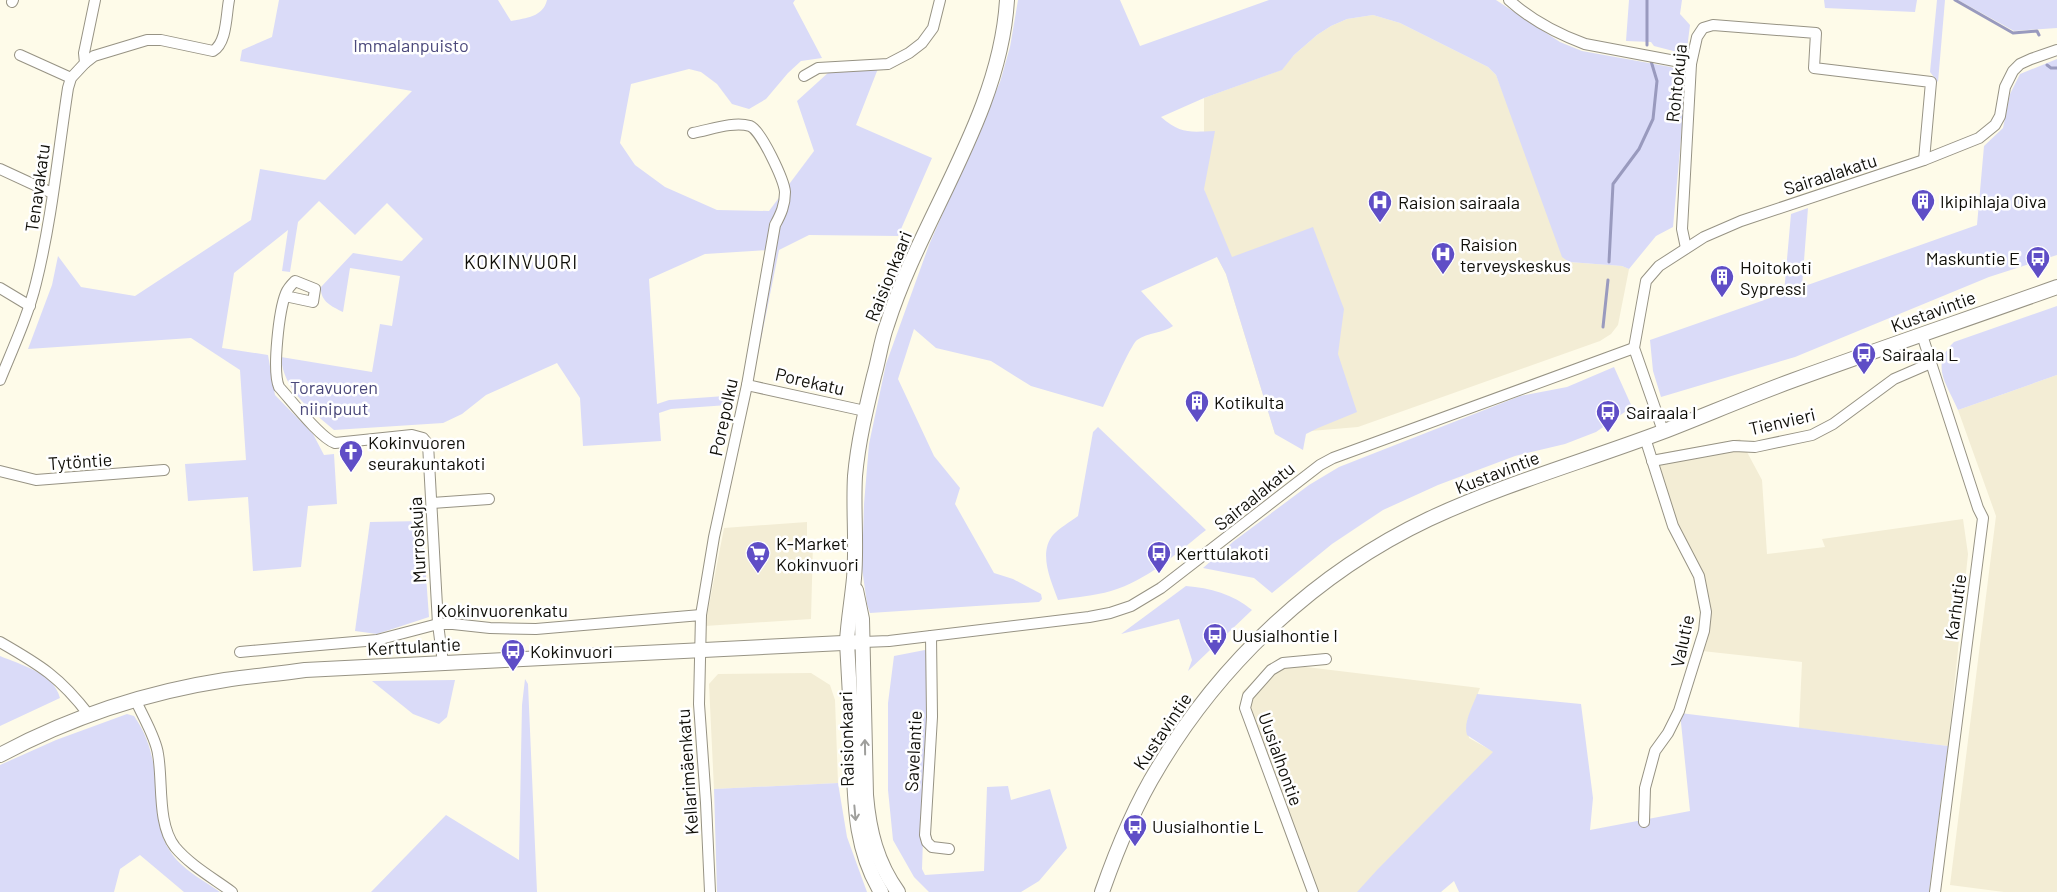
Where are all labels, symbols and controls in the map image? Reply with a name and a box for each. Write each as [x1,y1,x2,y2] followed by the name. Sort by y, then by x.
[353,34,469,56] park label: Immalanpuisto
[1661,43,1691,123] street label: Rohtokuja
[20,142,54,234] street label: Tenavakatu
[1781,149,1879,199] street label: Sairaalakatu
[1910,188,1936,222] building icon: Ikipihlaja Oiva
[1367,189,1393,223] hospital icon: Raision sairaala
[1940,190,2046,212] place label: Ikipihlaja Oiva
[1398,191,1520,213] place label: Raision sairaala
[860,227,916,325] street label: Raisionkaari
[1460,233,1571,276] place label: Raision terveyskeskus
[1430,241,1456,275] hospital icon: Raision terveyskeskus
[2025,245,2051,279] bus stop icon: Maskuntie E
[1926,247,2020,269] place label: Maskuntie E
[464,250,578,273] district label: KOKINVUORI
[1740,256,1812,299] place label: Hoitokoti Sypressi
[1709,264,1735,298] building icon: Hoitokoti Sypressi
[1888,286,1978,336] street label: Kustavintie
[1851,341,1877,375] bus stop icon: Sairaala L
[1882,343,1958,365] place label: Sairaala L
[773,362,847,400] street label: Porekatu
[290,376,378,419] park label: Toravuoren niinipuut
[704,376,742,458] street label: Porepolku
[1184,389,1210,423] building icon: Kotikulta
[1214,391,1284,413] place label: Kotikulta
[1595,399,1621,433] bus stop icon: Sairaala I
[1626,401,1697,423] place label: Sairaala I
[1747,403,1817,439] street label: Tienvieri
[368,431,485,474] place label: Kokinvuoren seurakuntakoti
[338,439,364,473] church icon: Kokinvuoren seurakuntakoti
[1452,446,1542,498] street label: Kustavintie
[47,448,113,474] street label: Tytöntie
[1210,457,1298,535] street label: Sairaalakatu
[404,496,430,584] street label: Murroskuja
[776,532,859,575] place label: K-Market Kokinvuori
[745,540,771,574] supermarket icon: K-Market Kokinvuori
[1146,540,1172,574] bus stop icon: Kerttulakoti
[1176,542,1269,564] place label: Kerttulakoti
[1939,572,1971,642] street label: Karhutie
[436,599,568,621] street label: Kokinvuorenkatu
[1666,613,1698,669] street label: Valutie
[1202,622,1228,656] bus stop icon: Uusialhontie I
[1232,624,1338,646] place label: Uusialhontie I
[367,633,461,659] street label: Kerttulantie
[500,638,526,672] bus stop icon: Kokinvuori
[530,640,613,662] place label: Kokinvuori
[1128,688,1196,774] street label: Kustavintie
[834,691,858,787] street label: Raisionkaari
[672,708,702,836] street label: Kellarimäenkatu
[1254,709,1308,809] street label: Uusialhontie
[900,710,926,792] street label: Savelantie
[860,739,870,755] one-way arrow
[850,805,860,821] one-way arrow
[1122,813,1148,847] bus stop icon: Uusialhontie L
[1152,815,1264,837] place label: Uusialhontie L

